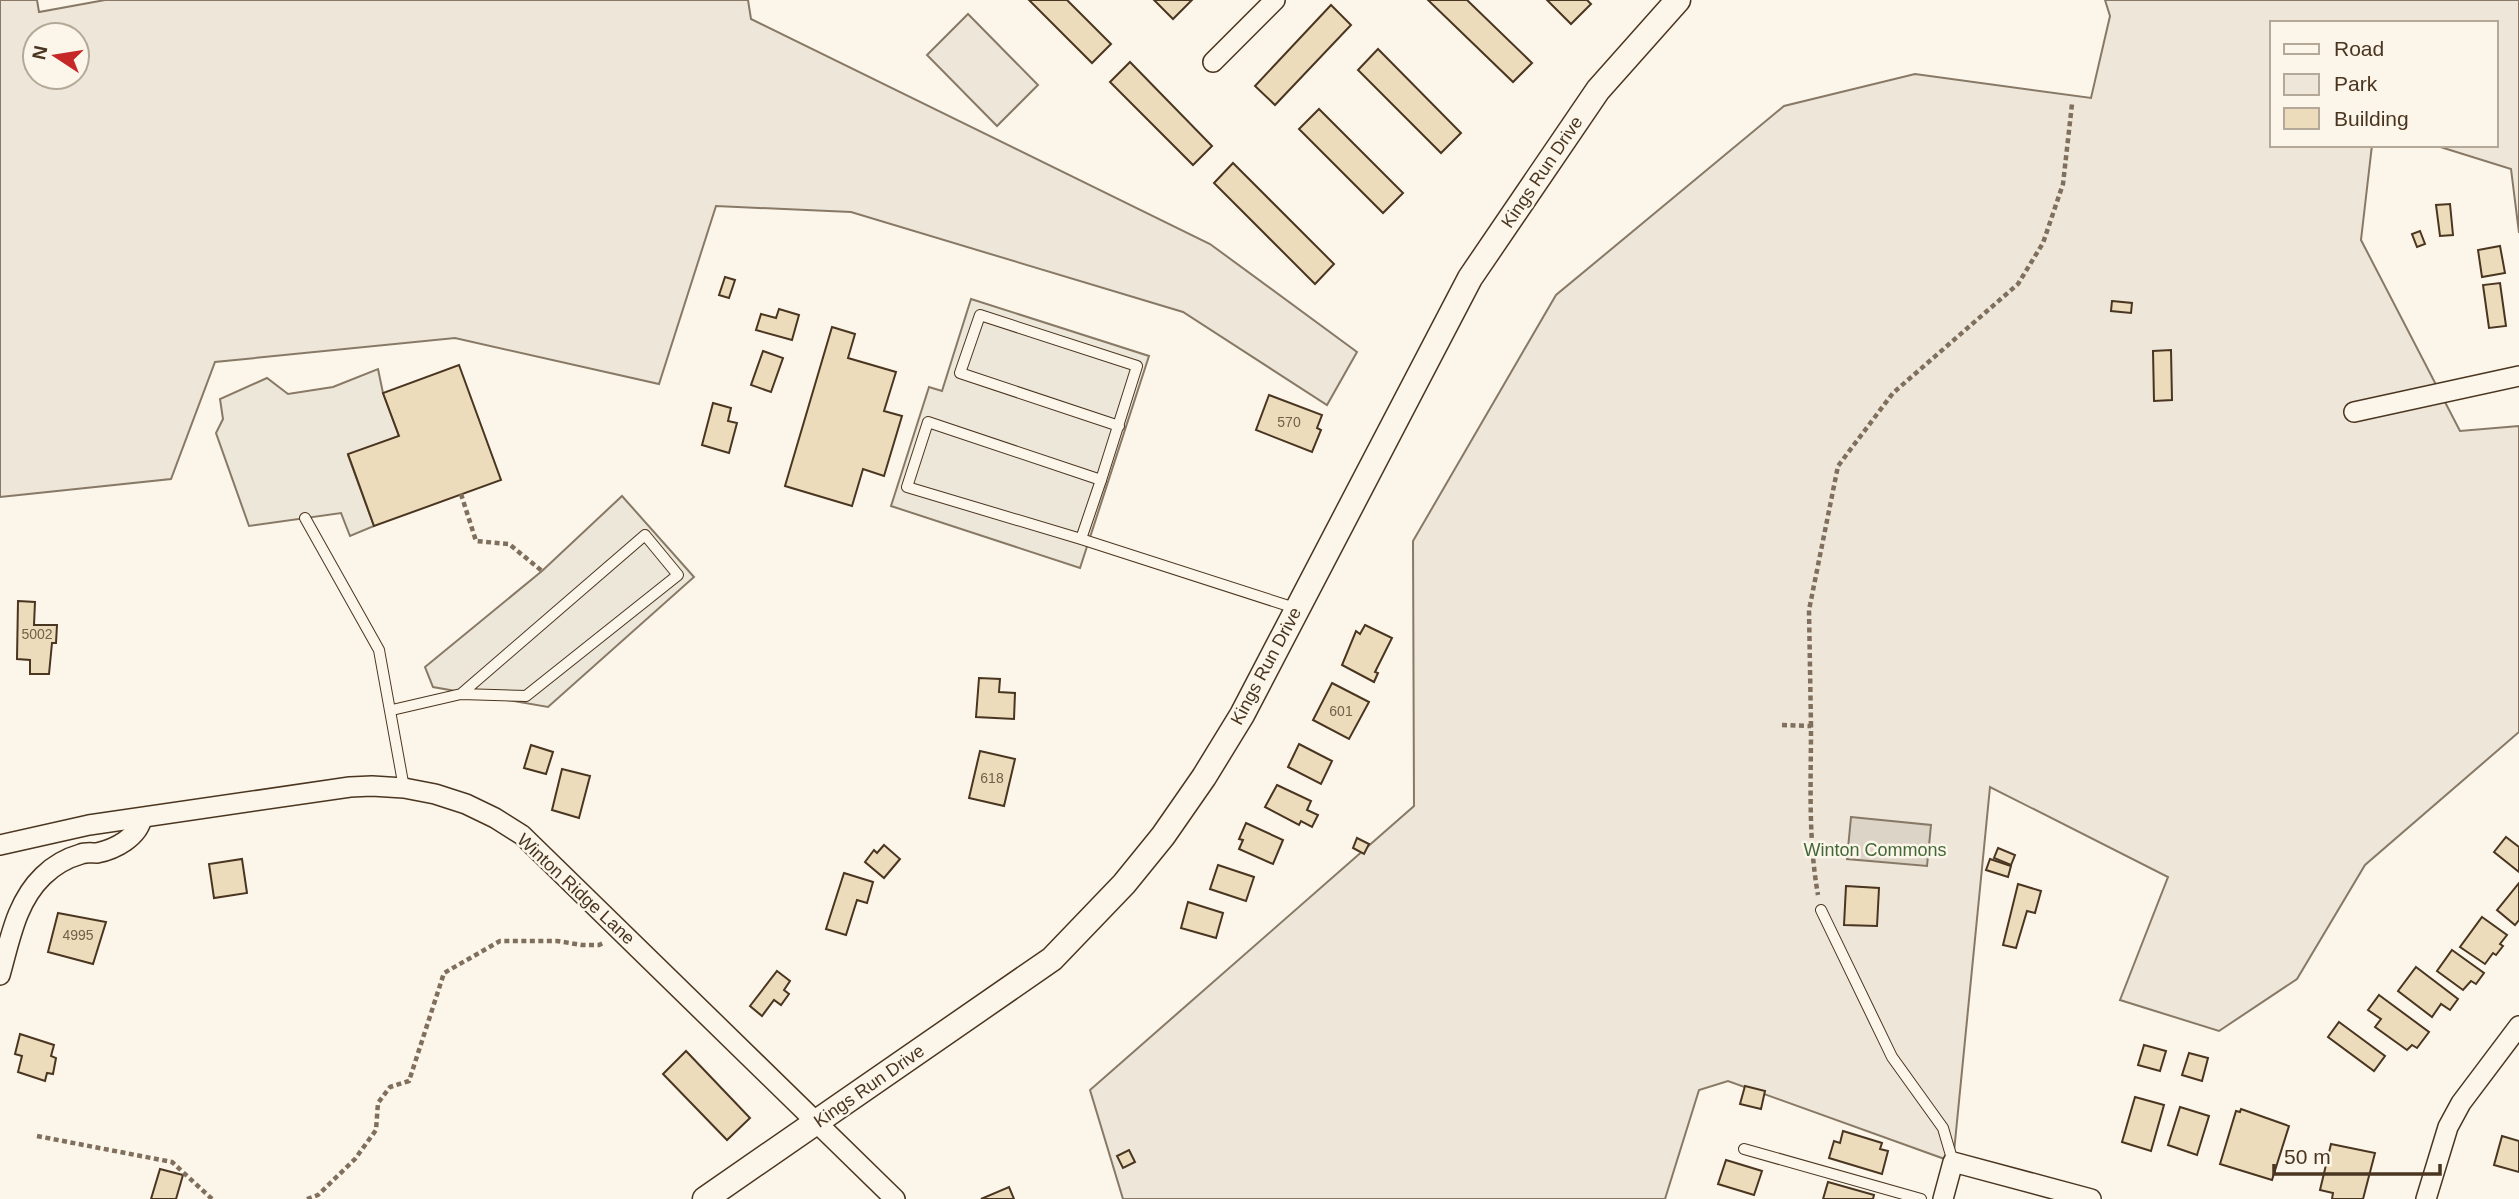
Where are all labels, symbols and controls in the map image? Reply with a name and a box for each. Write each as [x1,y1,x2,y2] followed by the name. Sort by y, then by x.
[21,21,91,91] north arrow
[2270,21,2498,147] legend
[2334,37,2384,60] text: Road
[28,44,52,61] text: N
[2334,72,2378,95] text: Park
[2334,107,2409,130] text: Building
[1497,112,1587,232] street label: Kings Run Drive
[1277,414,1301,430] house number: 570
[1227,604,1305,728] street label: Kings Run Drive
[21,626,53,642] house number: 5002
[1329,703,1353,719] house number: 601
[980,770,1004,786] house number: 618
[513,829,639,949] street label: Winton Ridge Lane
[1803,840,1947,860] park label: Winton Commons
[62,927,94,943] house number: 4995
[810,1041,928,1131] street label: Kings Run Drive
[2274,1132,2440,1176] scale bar
[2284,1145,2331,1168] text: 50 m

